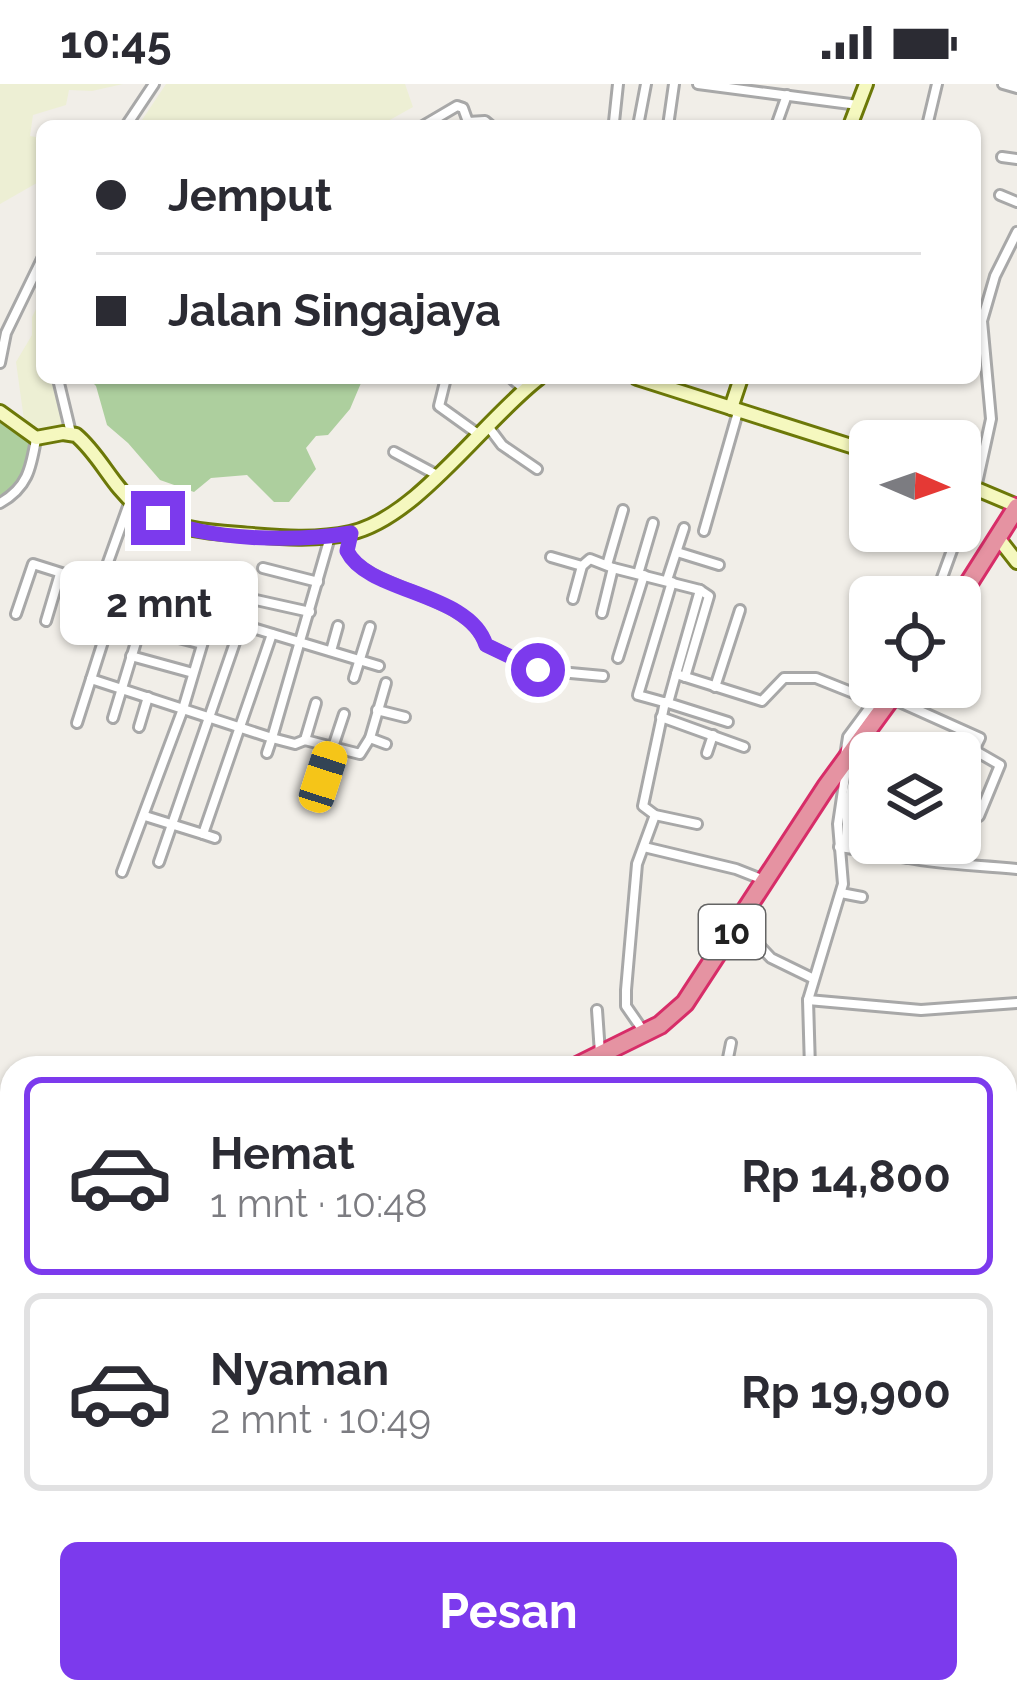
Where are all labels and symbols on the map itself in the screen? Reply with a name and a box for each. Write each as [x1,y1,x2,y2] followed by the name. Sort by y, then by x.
[849,420,981,552] north arrow
[131,491,185,545] route end
[59,560,257,644] callout: 2 mnt
[511,643,565,697] route start
[295,737,351,817] car
[699,905,765,959] road number: 10

